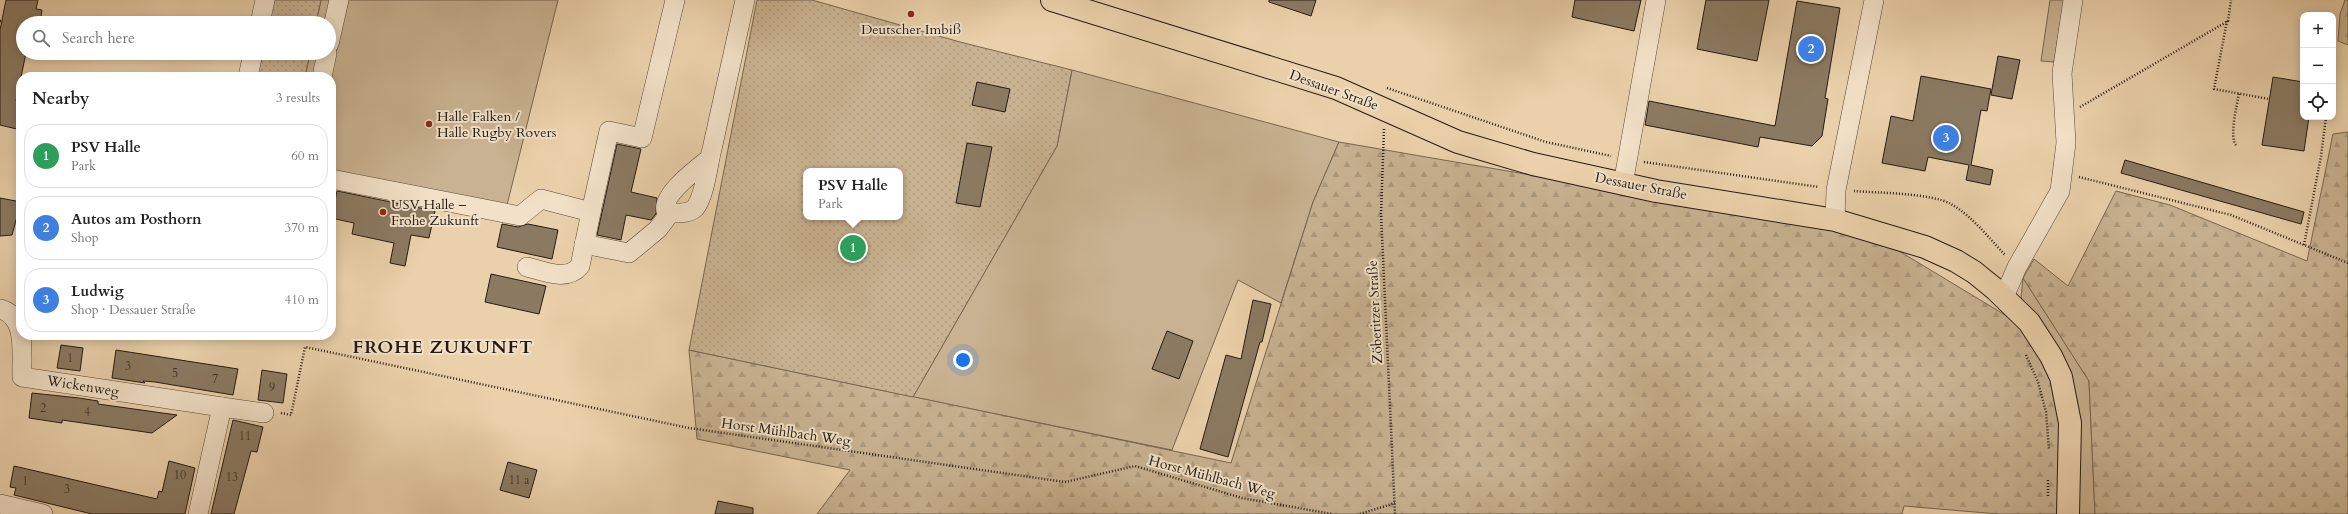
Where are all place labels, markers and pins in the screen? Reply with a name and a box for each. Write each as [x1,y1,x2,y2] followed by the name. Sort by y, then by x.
[906,9,916,19] marker: Deutscher Imbiß
[861,20,961,39] place label: Deutscher Imbiß
[1798,34,1824,64] pin: 2
[437,107,557,142] place label: Halle Falken / Halle Rugby Rovers
[424,119,434,129] marker: Halle Falken / Halle Rugby Rovers
[1933,123,1959,153] pin: 3
[391,195,480,230] place label: USV Halle – Frohe Zukunft
[378,207,388,217] marker: USV Halle – Frohe Zukunft
[840,233,866,263] pin: 1

